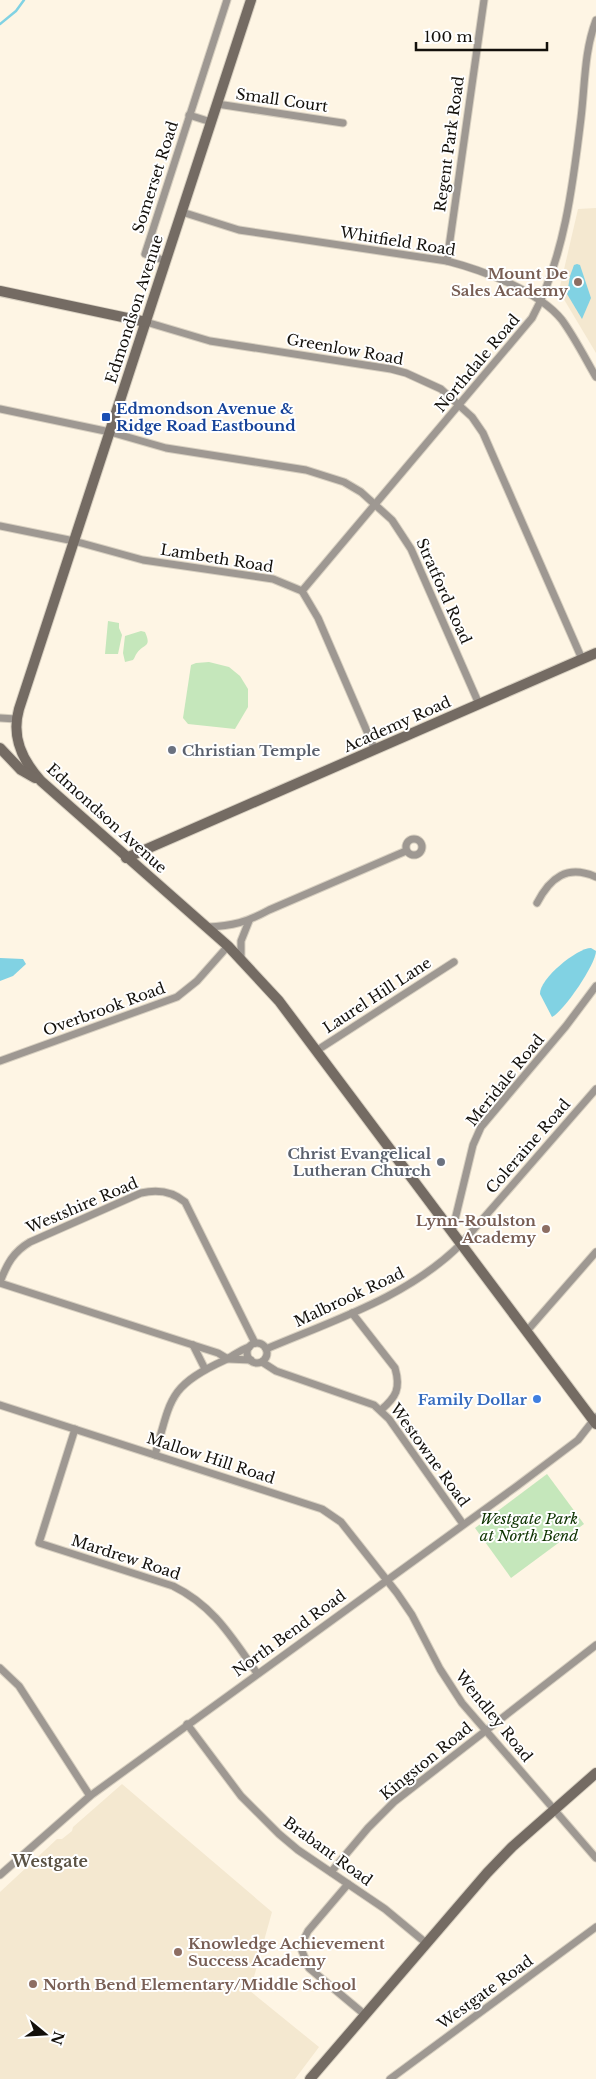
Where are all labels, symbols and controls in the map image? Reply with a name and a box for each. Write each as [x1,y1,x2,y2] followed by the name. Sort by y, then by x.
[416,20,547,52] scale bar
[424,27,473,46] text: 100 m
[430,75,468,213] street label: Regent Park Road
[235,84,330,116] street label: Small Court
[128,119,182,235] street label: Somerset Road
[338,222,457,260] street label: Whitfield Road
[101,232,167,386] street label: Edmondson Avenue
[451,264,568,300] place label: Mount De Sales Academy
[572,276,584,288] marker: Mount De Sales Academy
[430,310,524,416] street label: Northdale Road
[285,329,405,369] street label: Greenlow Road
[116,399,296,435] place label: Edmondson Avenue & Ridge Road Eastbound
[100,411,112,423] marker: Edmondson Avenue & Ridge Road Eastbound
[412,535,476,647] street label: Stratford Road
[159,540,275,576] street label: Lambeth Road
[339,692,454,757] street label: Academy Road
[182,741,320,760] place label: Christian Temple
[166,744,178,756] marker: Christian Temple
[43,759,171,877] street label: Edmondson Avenue
[319,953,435,1037] street label: Laurel Hill Lane
[40,978,168,1040] street label: Overbrook Road
[462,1030,548,1130] street label: Meridale Road
[482,1095,574,1197] street label: Coleraine Road
[287,1144,432,1180] place label: Christ Evangelical Lutheran Church
[435,1156,447,1168] marker: Christ Evangelical Lutheran Church
[22,1173,141,1238] street label: Westshire Road
[416,1211,536,1247] place label: Lynn-Roulston Academy
[540,1223,552,1235] marker: Lynn-Roulston Academy
[291,1263,407,1331] street label: Malbrook Road
[418,1390,528,1409] place label: Family Dollar
[531,1393,543,1405] marker: Family Dollar
[386,1399,474,1510] street label: Westowne Road
[145,1428,277,1488] street label: Mallow Hill Road
[480,1509,578,1545] park label: Westgate Park at North Bend
[69,1530,183,1584] street label: Mardrew Road
[229,1586,349,1680] street label: North Bend Road
[451,1666,537,1766] street label: Wendley Road
[376,1718,476,1804] street label: Kingston Road
[280,1812,376,1890] street label: Brabant Road
[11,1851,88,1871] district label: Westgate
[188,1934,385,1970] place label: Knowledge Achievement Success Academy
[172,1946,184,1958] marker: Knowledge Achievement Success Academy
[433,1951,536,2034] street label: Westgate Road
[43,1975,357,1994] place label: North Bend Elementary/Middle School
[27,1978,39,1990] marker: North Bend Elementary/Middle School
[20,2009,70,2059] north arrow
[47,2029,68,2047] text: N

